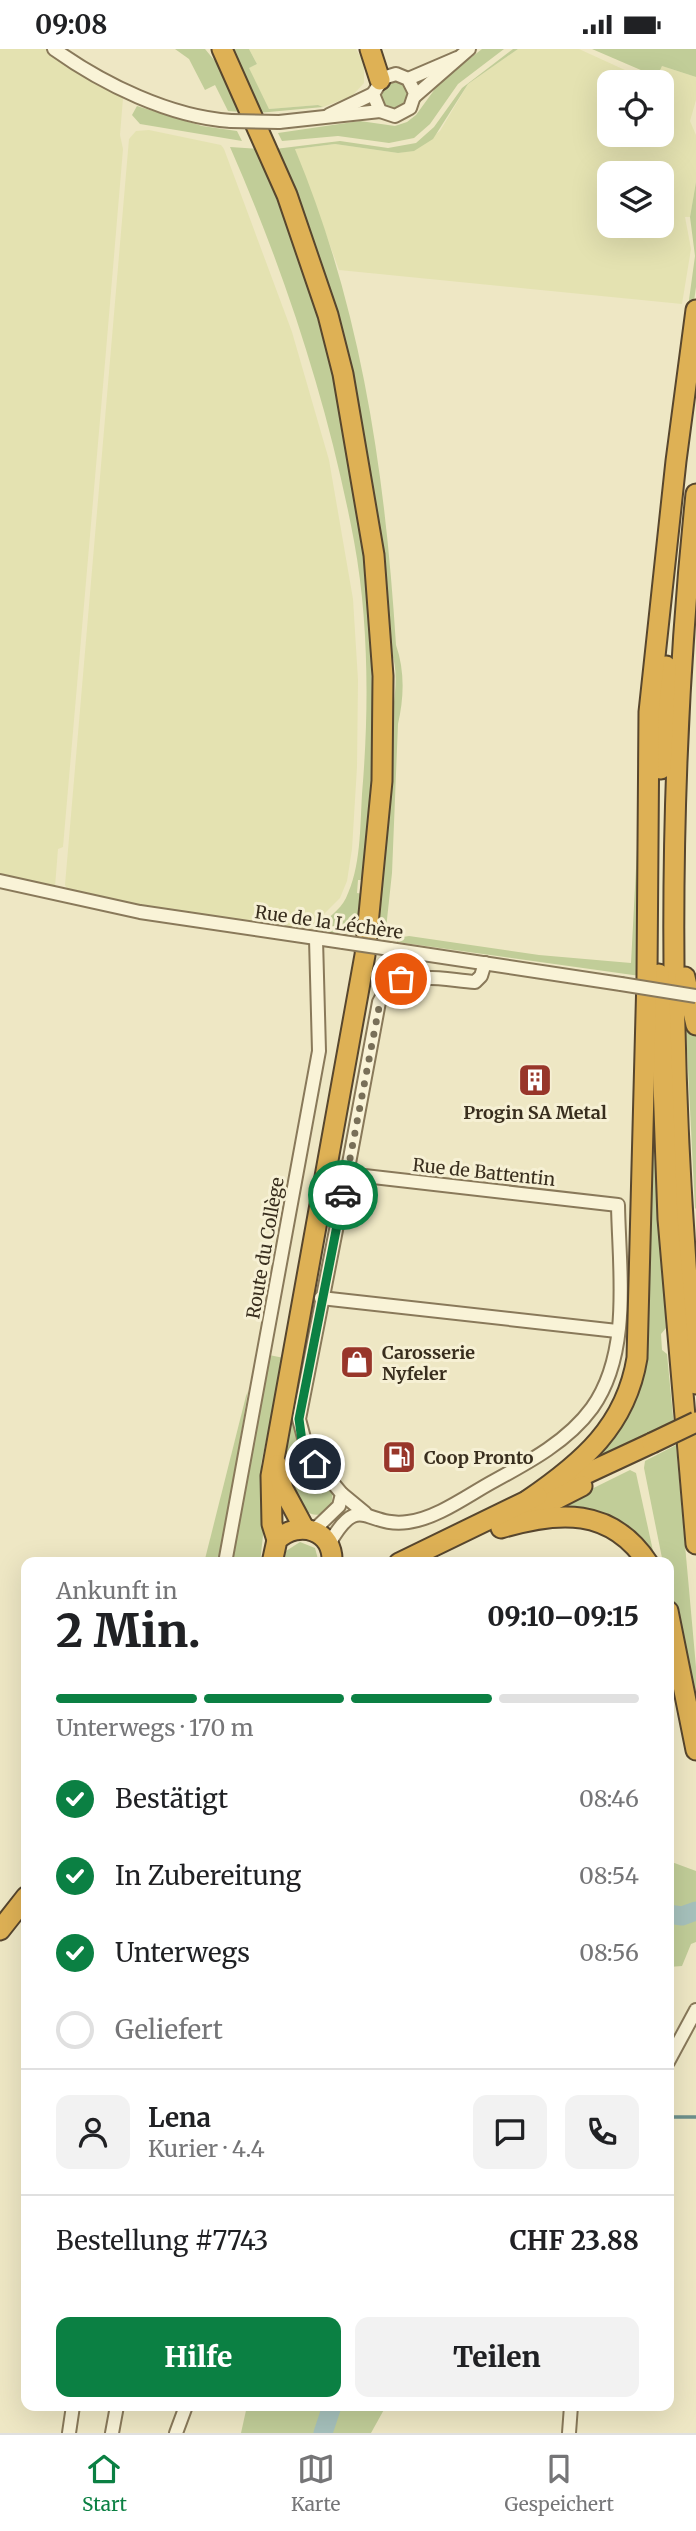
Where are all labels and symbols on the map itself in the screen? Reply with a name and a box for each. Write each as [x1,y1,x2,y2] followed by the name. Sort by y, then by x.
[253,900,405,944] street label: Rue de la Léchère
[371,949,431,1009] pin
[516,1061,554,1099] building icon: Progin SA Metal
[463,1101,607,1124] place label: Progin SA Metal
[411,1153,557,1191] street label: Rue de Battentin
[308,1160,378,1230] courier
[241,1175,289,1321] street label: Route du Collège
[382,1341,475,1385] place label: Carosserie Nyfeler
[338,1343,376,1381] shop icon: Carosserie Nyfeler
[285,1434,345,1494] pin
[380,1438,418,1476] fuel station icon: Coop Pronto
[424,1446,534,1469] place label: Coop Pronto

